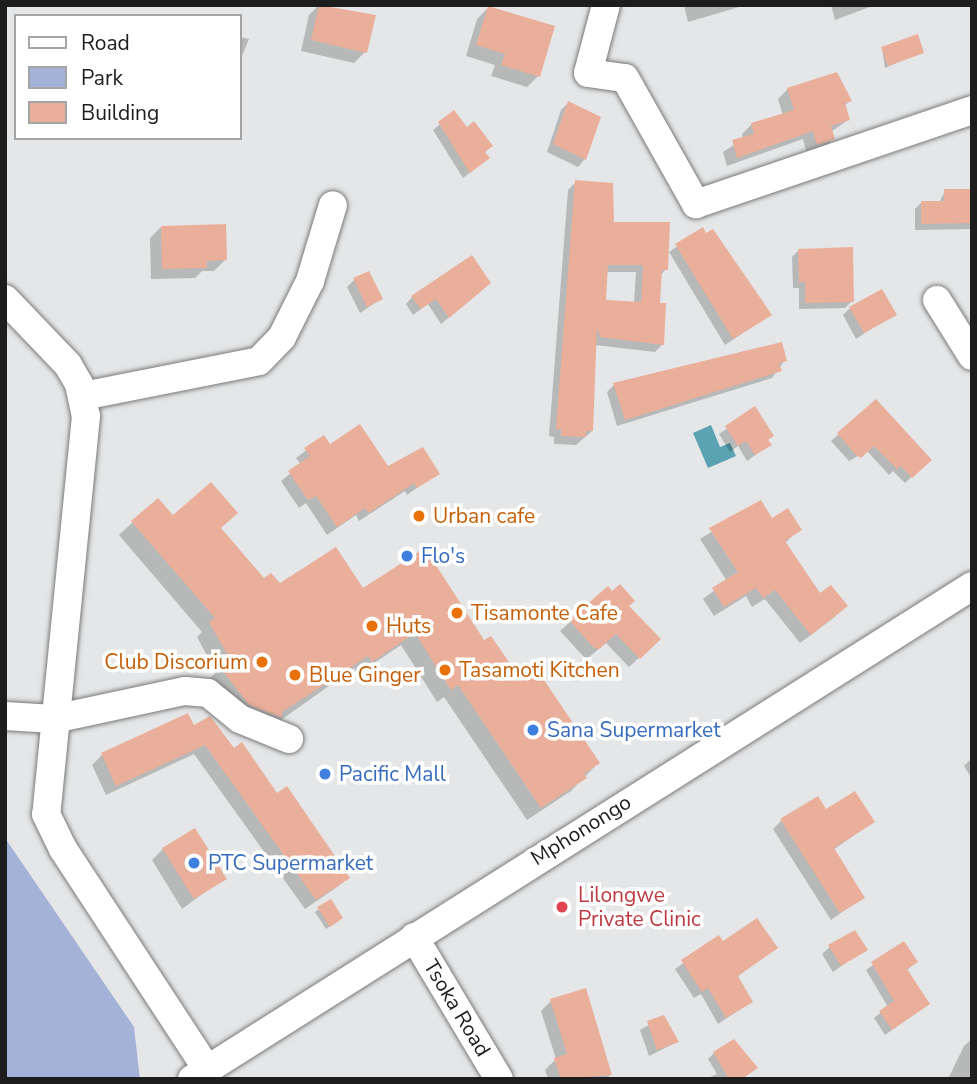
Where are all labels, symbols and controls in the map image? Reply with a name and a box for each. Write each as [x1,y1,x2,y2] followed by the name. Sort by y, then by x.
[14,14,242,140] legend
[81,29,130,57] text: Road
[81,64,123,92] text: Park
[81,99,159,127] text: Building
[433,503,535,529] place label: Urban cafe
[411,508,427,524] marker: Urban cafe
[421,543,465,569] place label: Flo's
[399,548,415,564] marker: Flo's
[471,600,618,626] place label: Tisamonte Cafe
[449,605,465,621] marker: Tisamonte Cafe
[386,613,431,639] place label: Huts
[364,618,380,634] marker: Huts
[104,649,248,675] place label: Club Discorium
[254,654,270,670] marker: Club Discorium
[459,657,620,683] place label: Tasamoti Kitchen
[309,662,421,688] place label: Blue Ginger
[437,662,453,678] marker: Tasamoti Kitchen
[287,667,303,683] marker: Blue Ginger
[547,717,721,743] place label: Sana Supermarket
[525,722,541,738] marker: Sana Supermarket
[339,761,446,787] place label: Pacific Mall
[317,766,333,782] marker: Pacific Mall
[526,789,636,871] street label: Mphonongo
[208,850,373,876] place label: PTC Supermarket
[186,855,202,871] marker: PTC Supermarket
[578,882,701,932] place label: Lilongwe Private Clinic
[552,897,572,917] marker: Lilongwe Private Clinic
[418,955,496,1061] street label: Tsoka Road

